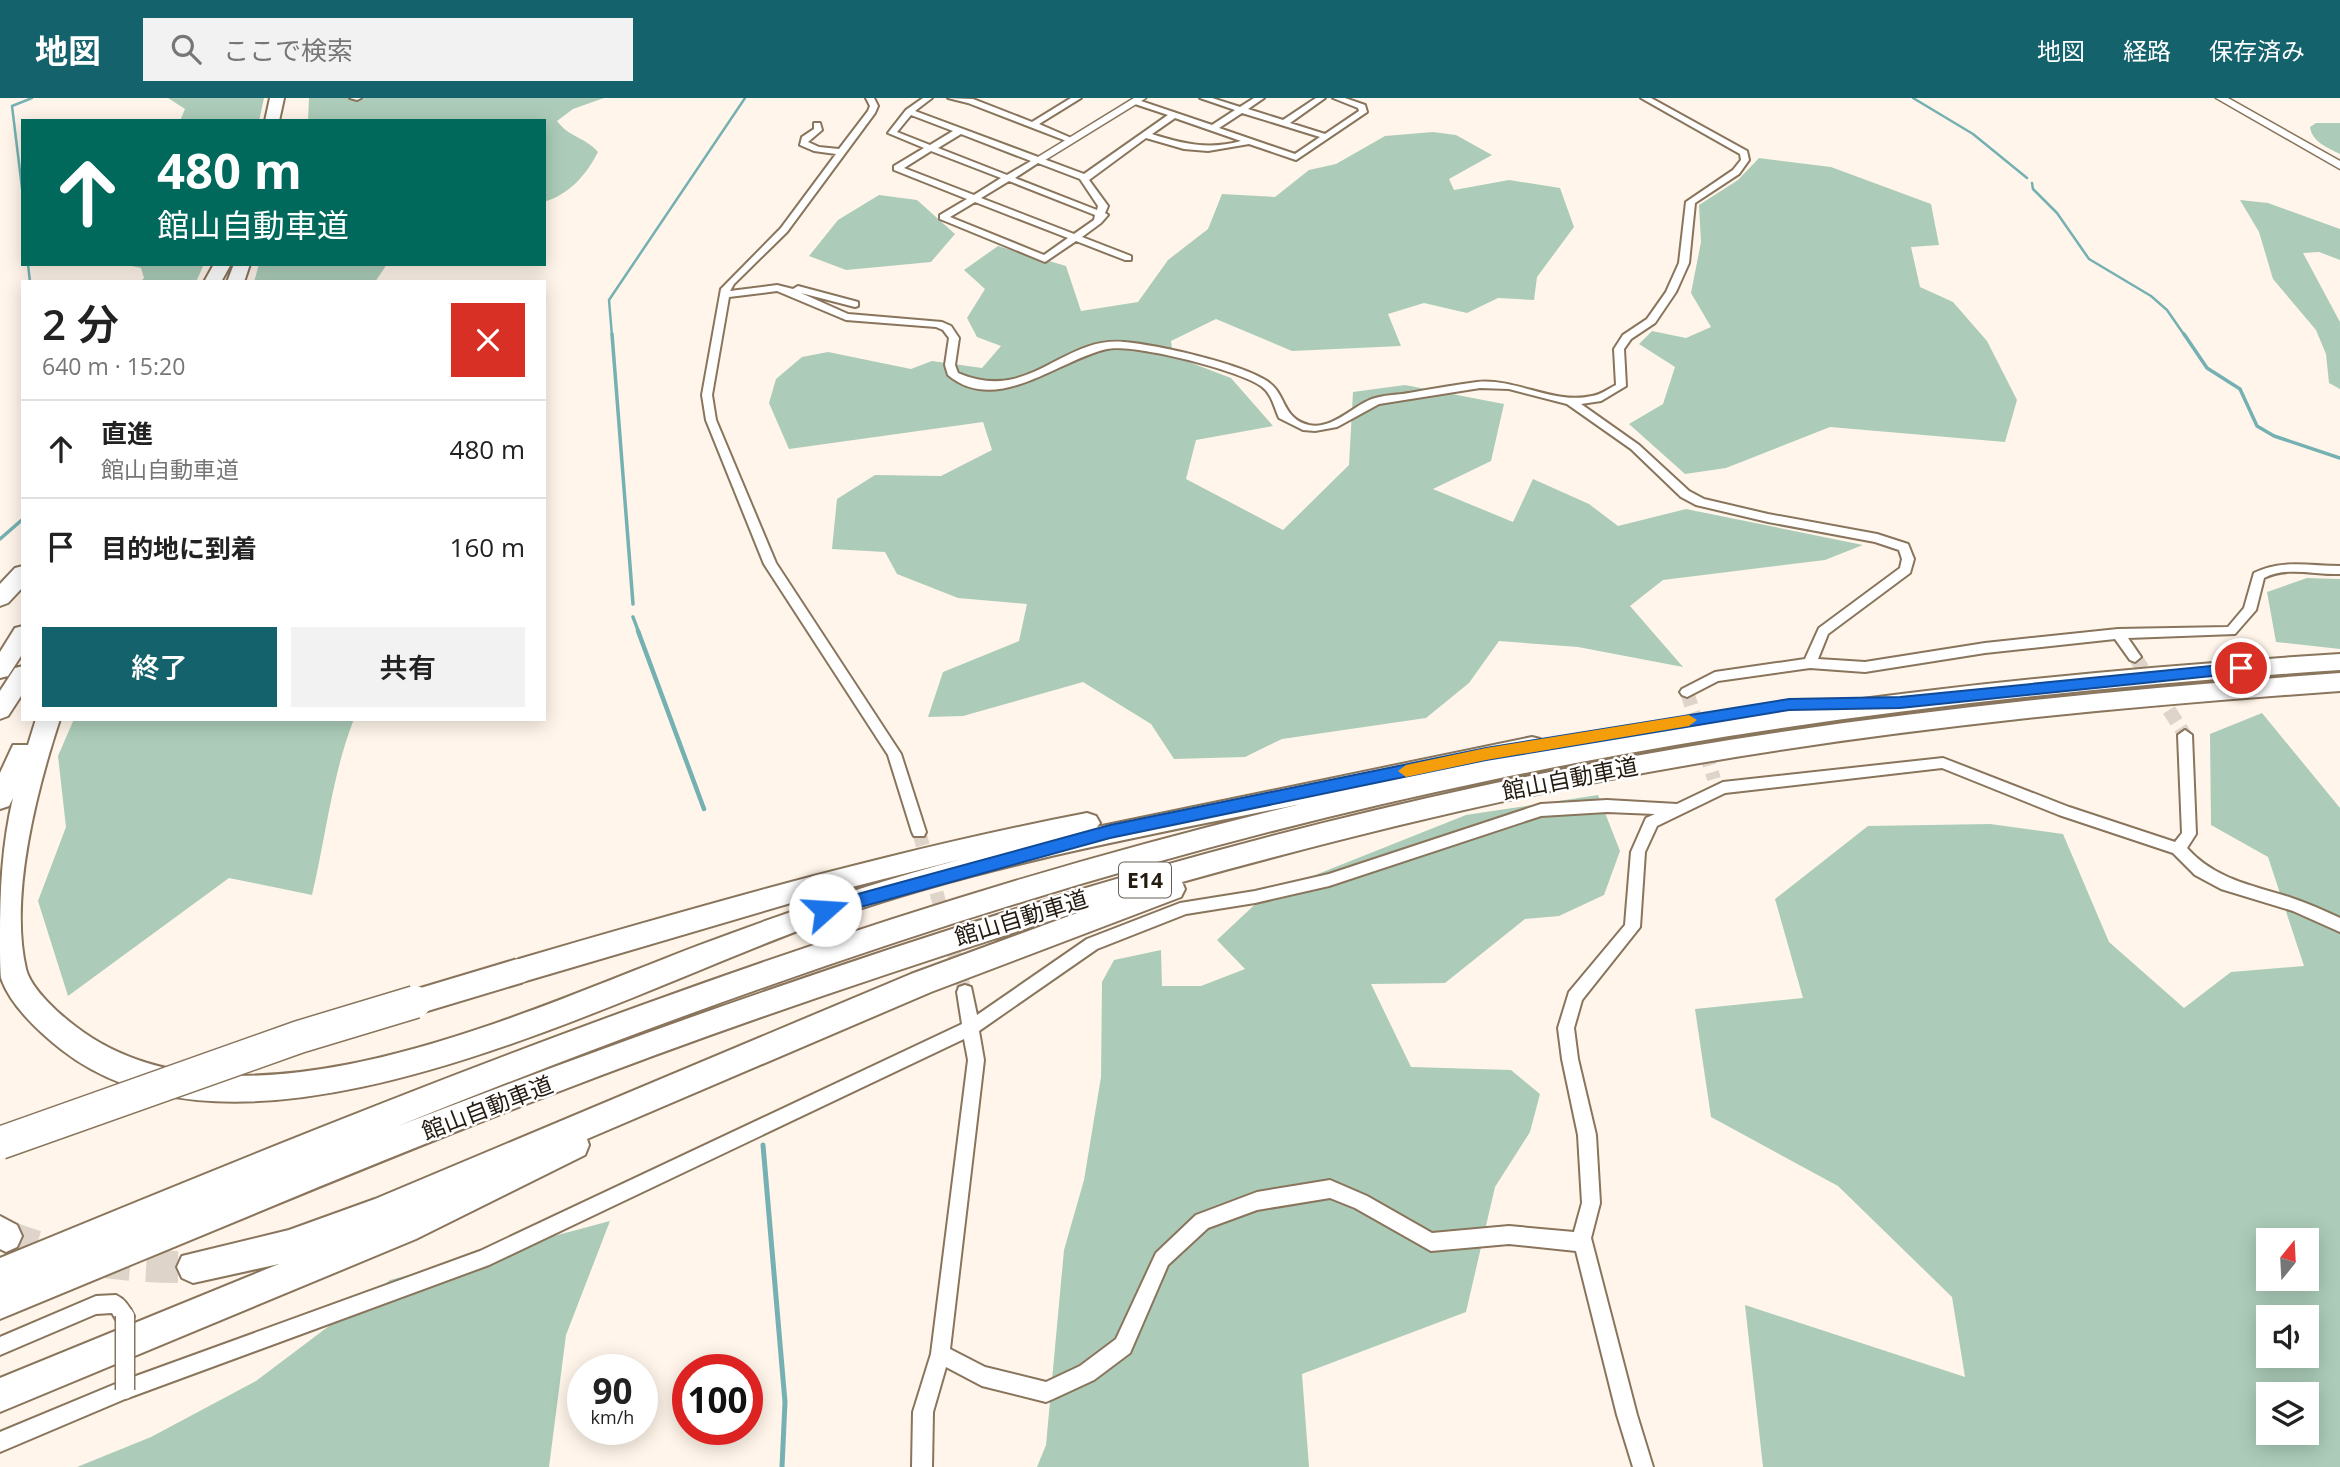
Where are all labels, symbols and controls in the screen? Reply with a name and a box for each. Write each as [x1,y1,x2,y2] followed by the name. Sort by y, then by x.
[143,18,633,81] search box
[35,28,101,73] text: 地図
[167,30,205,68] icon: search
[223,32,353,68] text: ここで検索
[2037,34,2085,67] text: 地図
[2123,34,2171,67] text: 経路
[2209,34,2305,67] text: 保存済み
[157,137,302,203] text: 480 m
[42,147,133,238] icon: ahead
[157,203,349,246] text: 館山自動車道
[42,295,119,352] text: 2 分
[451,303,525,377] button: close
[42,350,185,382] text: 640 m · 15:20
[101,415,153,451] text: 直進
[42,430,80,468] icon: ahead
[450,431,525,467] text: 480 m
[101,453,239,485] text: 館山自動車道
[42,528,80,566] icon: arrive
[450,529,525,565] text: 160 m
[101,530,257,566] text: 目的地に到着
[42,627,277,707] button: 終了
[291,627,525,707] button: 共有
[2211,638,2271,698] pin
[2222,649,2260,687] icon: arrive
[1499,749,1641,807] street label: 館山自動車道
[1119,862,1171,898] road number: E14
[788,873,862,947] position arrow
[950,882,1092,952] street label: 館山自動車道
[417,1067,557,1147] street label: 館山自動車道
[2256,1228,2319,1292] north arrow
[2256,1228,2319,1445] map controls
[2256,1305,2319,1368] button: sound
[672,1354,763,1445] speed limit sign: 100
[592,1367,633,1414] text: 90
[2256,1382,2319,1445] button: layers
[591,1405,634,1429] text: km/h

